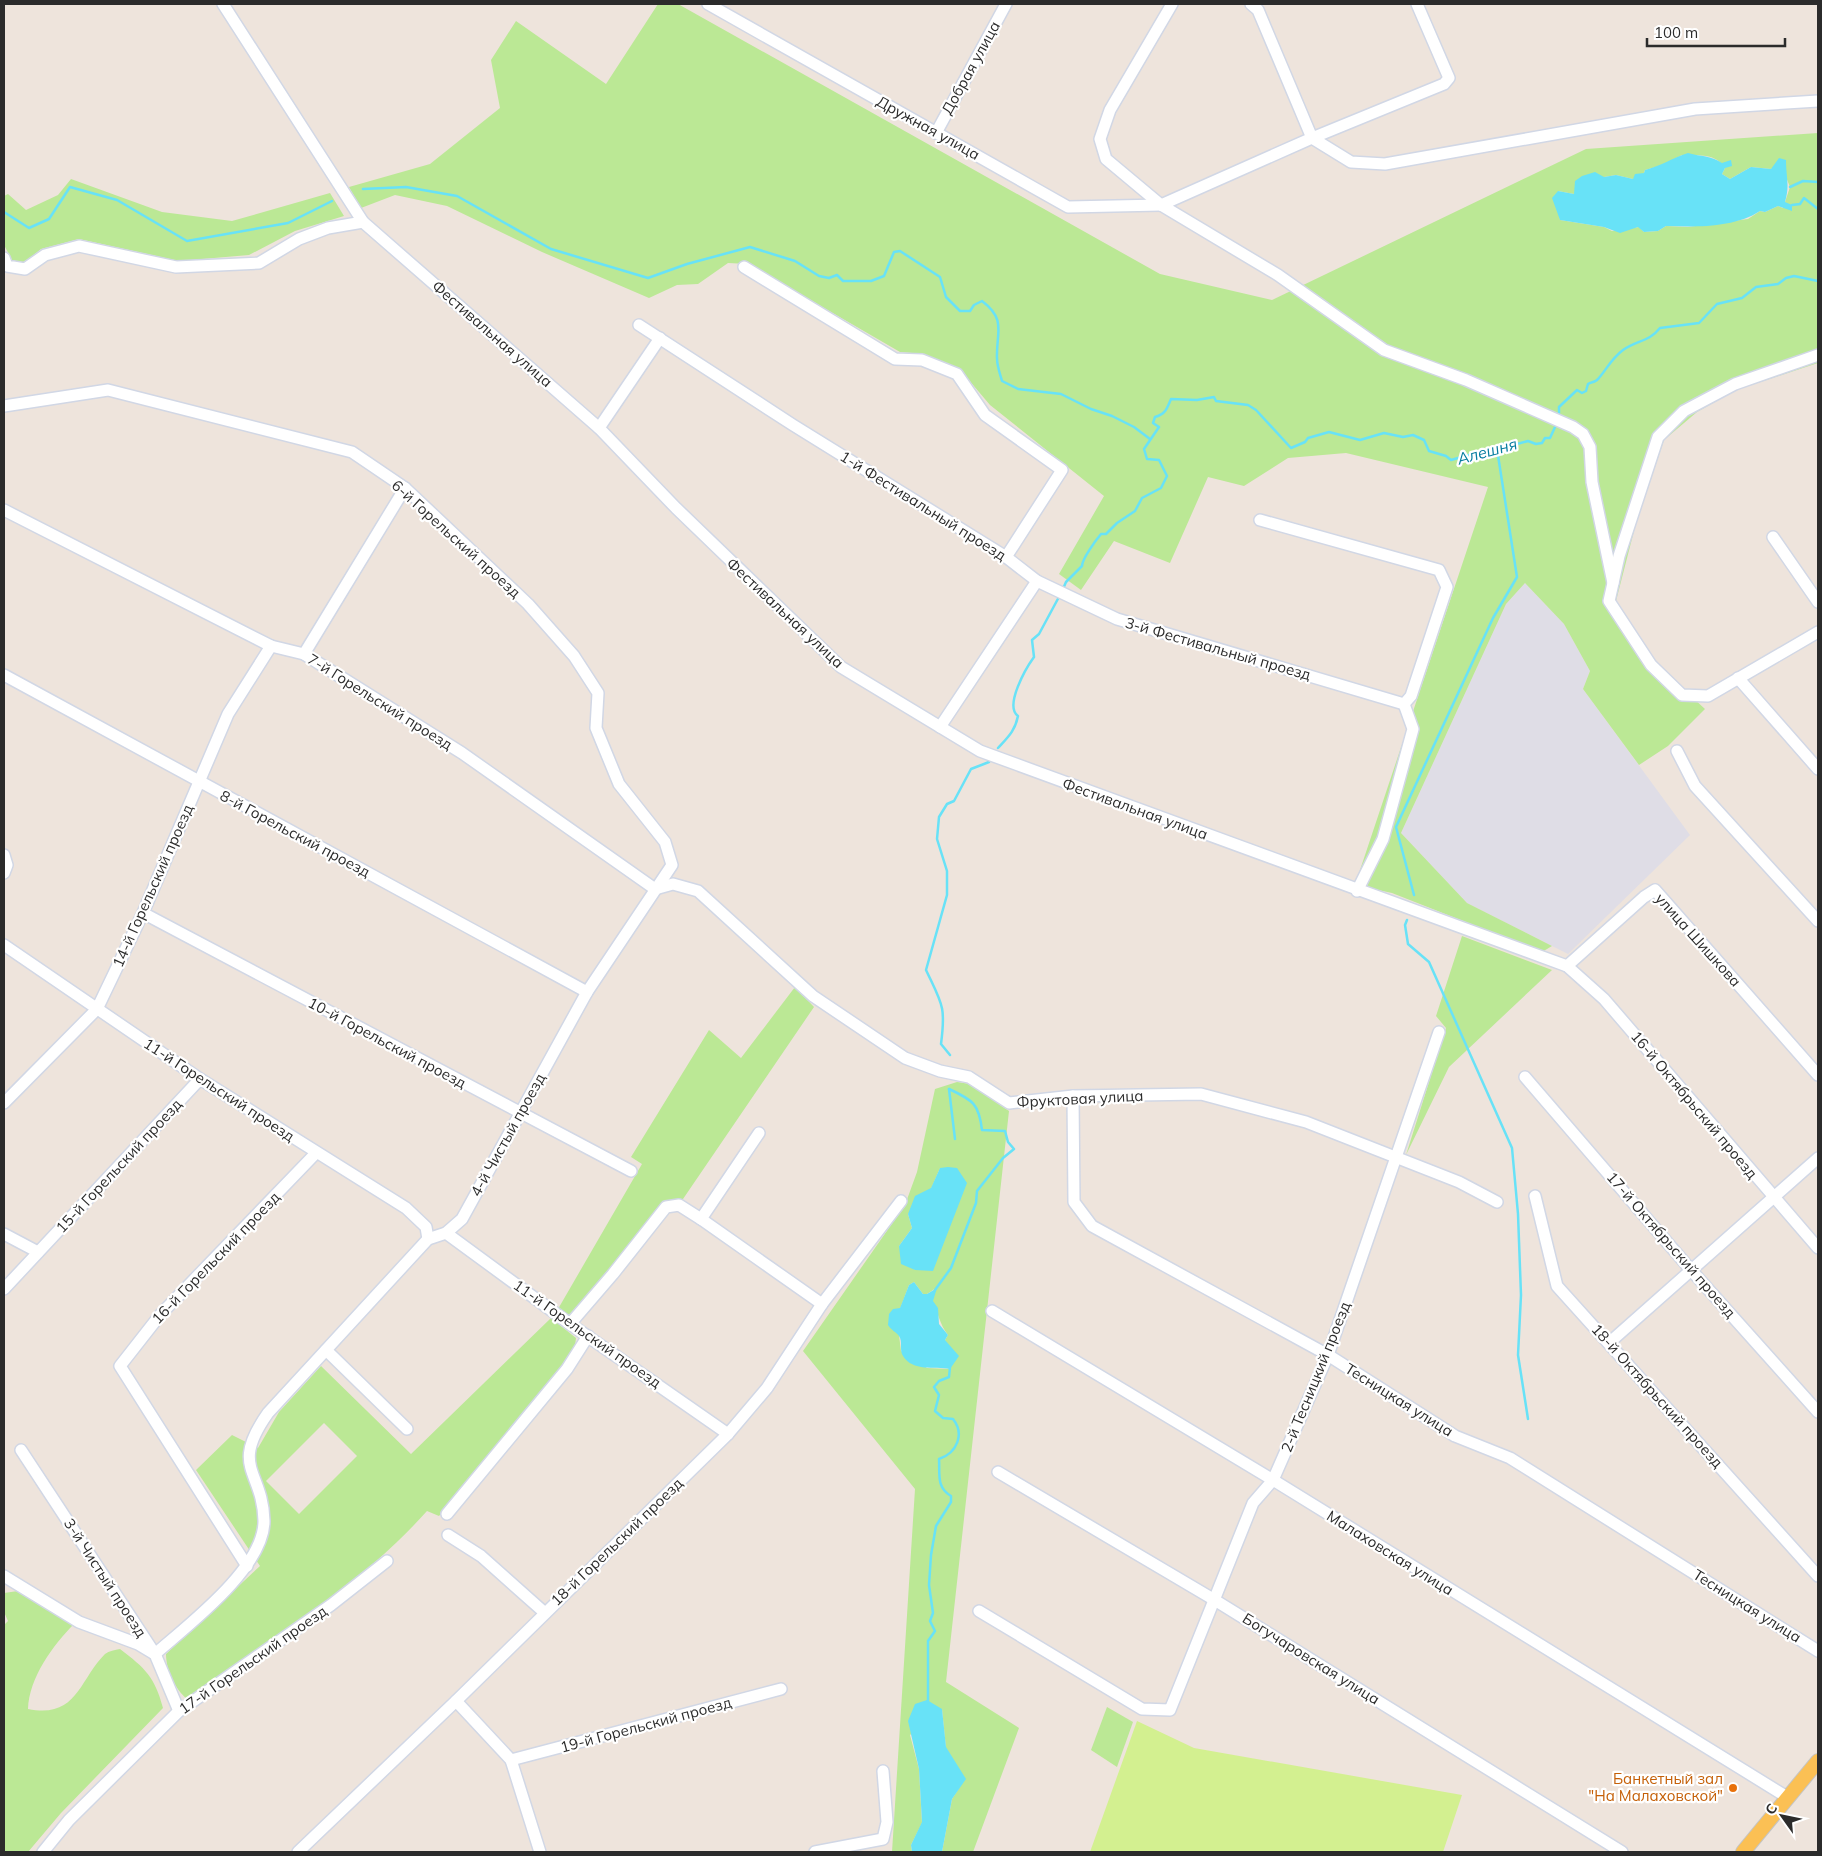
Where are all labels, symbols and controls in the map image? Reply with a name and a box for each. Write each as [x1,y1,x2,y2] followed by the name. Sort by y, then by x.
[1647,15,1784,47] scale bar
[937,18,1004,118] street label: Добрая улица
[1654,23,1698,42] text: 100 m
[873,91,983,164] street label: Дружная улица
[428,276,556,391] street label: Фестивальная улица
[1454,433,1519,469] water label: Алешня
[837,447,1010,565] street label: 1-й Фестивальный проезд
[388,476,525,602] street label: 6-й Горельский проезд
[723,553,848,672] street label: Фестивальная улица
[1123,613,1313,684] street label: 3-й Фестивальный проезд
[304,649,456,754] street label: 7-й Горельский проезд
[1060,773,1210,844] street label: Фестивальная улица
[217,786,374,881] street label: 8-й Горельский проезд
[108,801,197,970] street label: 14-й Горельский проезд
[1651,889,1745,990] street label: улица Шишкова
[305,993,470,1092] street label: 10-й Горельский проезд
[1627,1027,1762,1183] street label: 16-й Октябрьский проезд
[140,1034,298,1146] street label: 11-й Горельский проезд
[466,1070,549,1200] street label: 4-й Чистый проезд
[1016,1086,1144,1111] street label: Фруктовая улица
[52,1095,186,1237] street label: 15-й Горельский проезд
[1603,1168,1740,1322] street label: 17-й Октябрьский проезд
[148,1188,284,1328] street label: 16-й Горельский проезд
[510,1275,665,1392] street label: 11-й Горельский проезд
[1277,1299,1354,1455] street label: 2-й Тесницкий проезд
[1588,1320,1727,1472] street label: 18-й Октябрьский проезд
[1342,1359,1457,1440] street label: Тесницкая улица
[547,1474,687,1610] street label: 18-й Горельский проезд
[1323,1506,1457,1599] street label: Малаховская улица
[60,1515,151,1641] street label: 3-й Чистый проезд
[1690,1565,1805,1646] street label: Тесницкая улица
[175,1601,330,1718] street label: 17-й Горельский проезд
[1239,1609,1383,1709] street label: Богучаровская улица
[558,1693,734,1757] street label: 19-й Горельский проезд
[1588,1769,1723,1805] place label: Банкетный зал "На Малаховской"
[1727,1782,1739,1794] marker: Банкетный зал "На Малаховской"
[1757,1791,1807,1841] north arrow
[1761,1800,1781,1818] text: С

